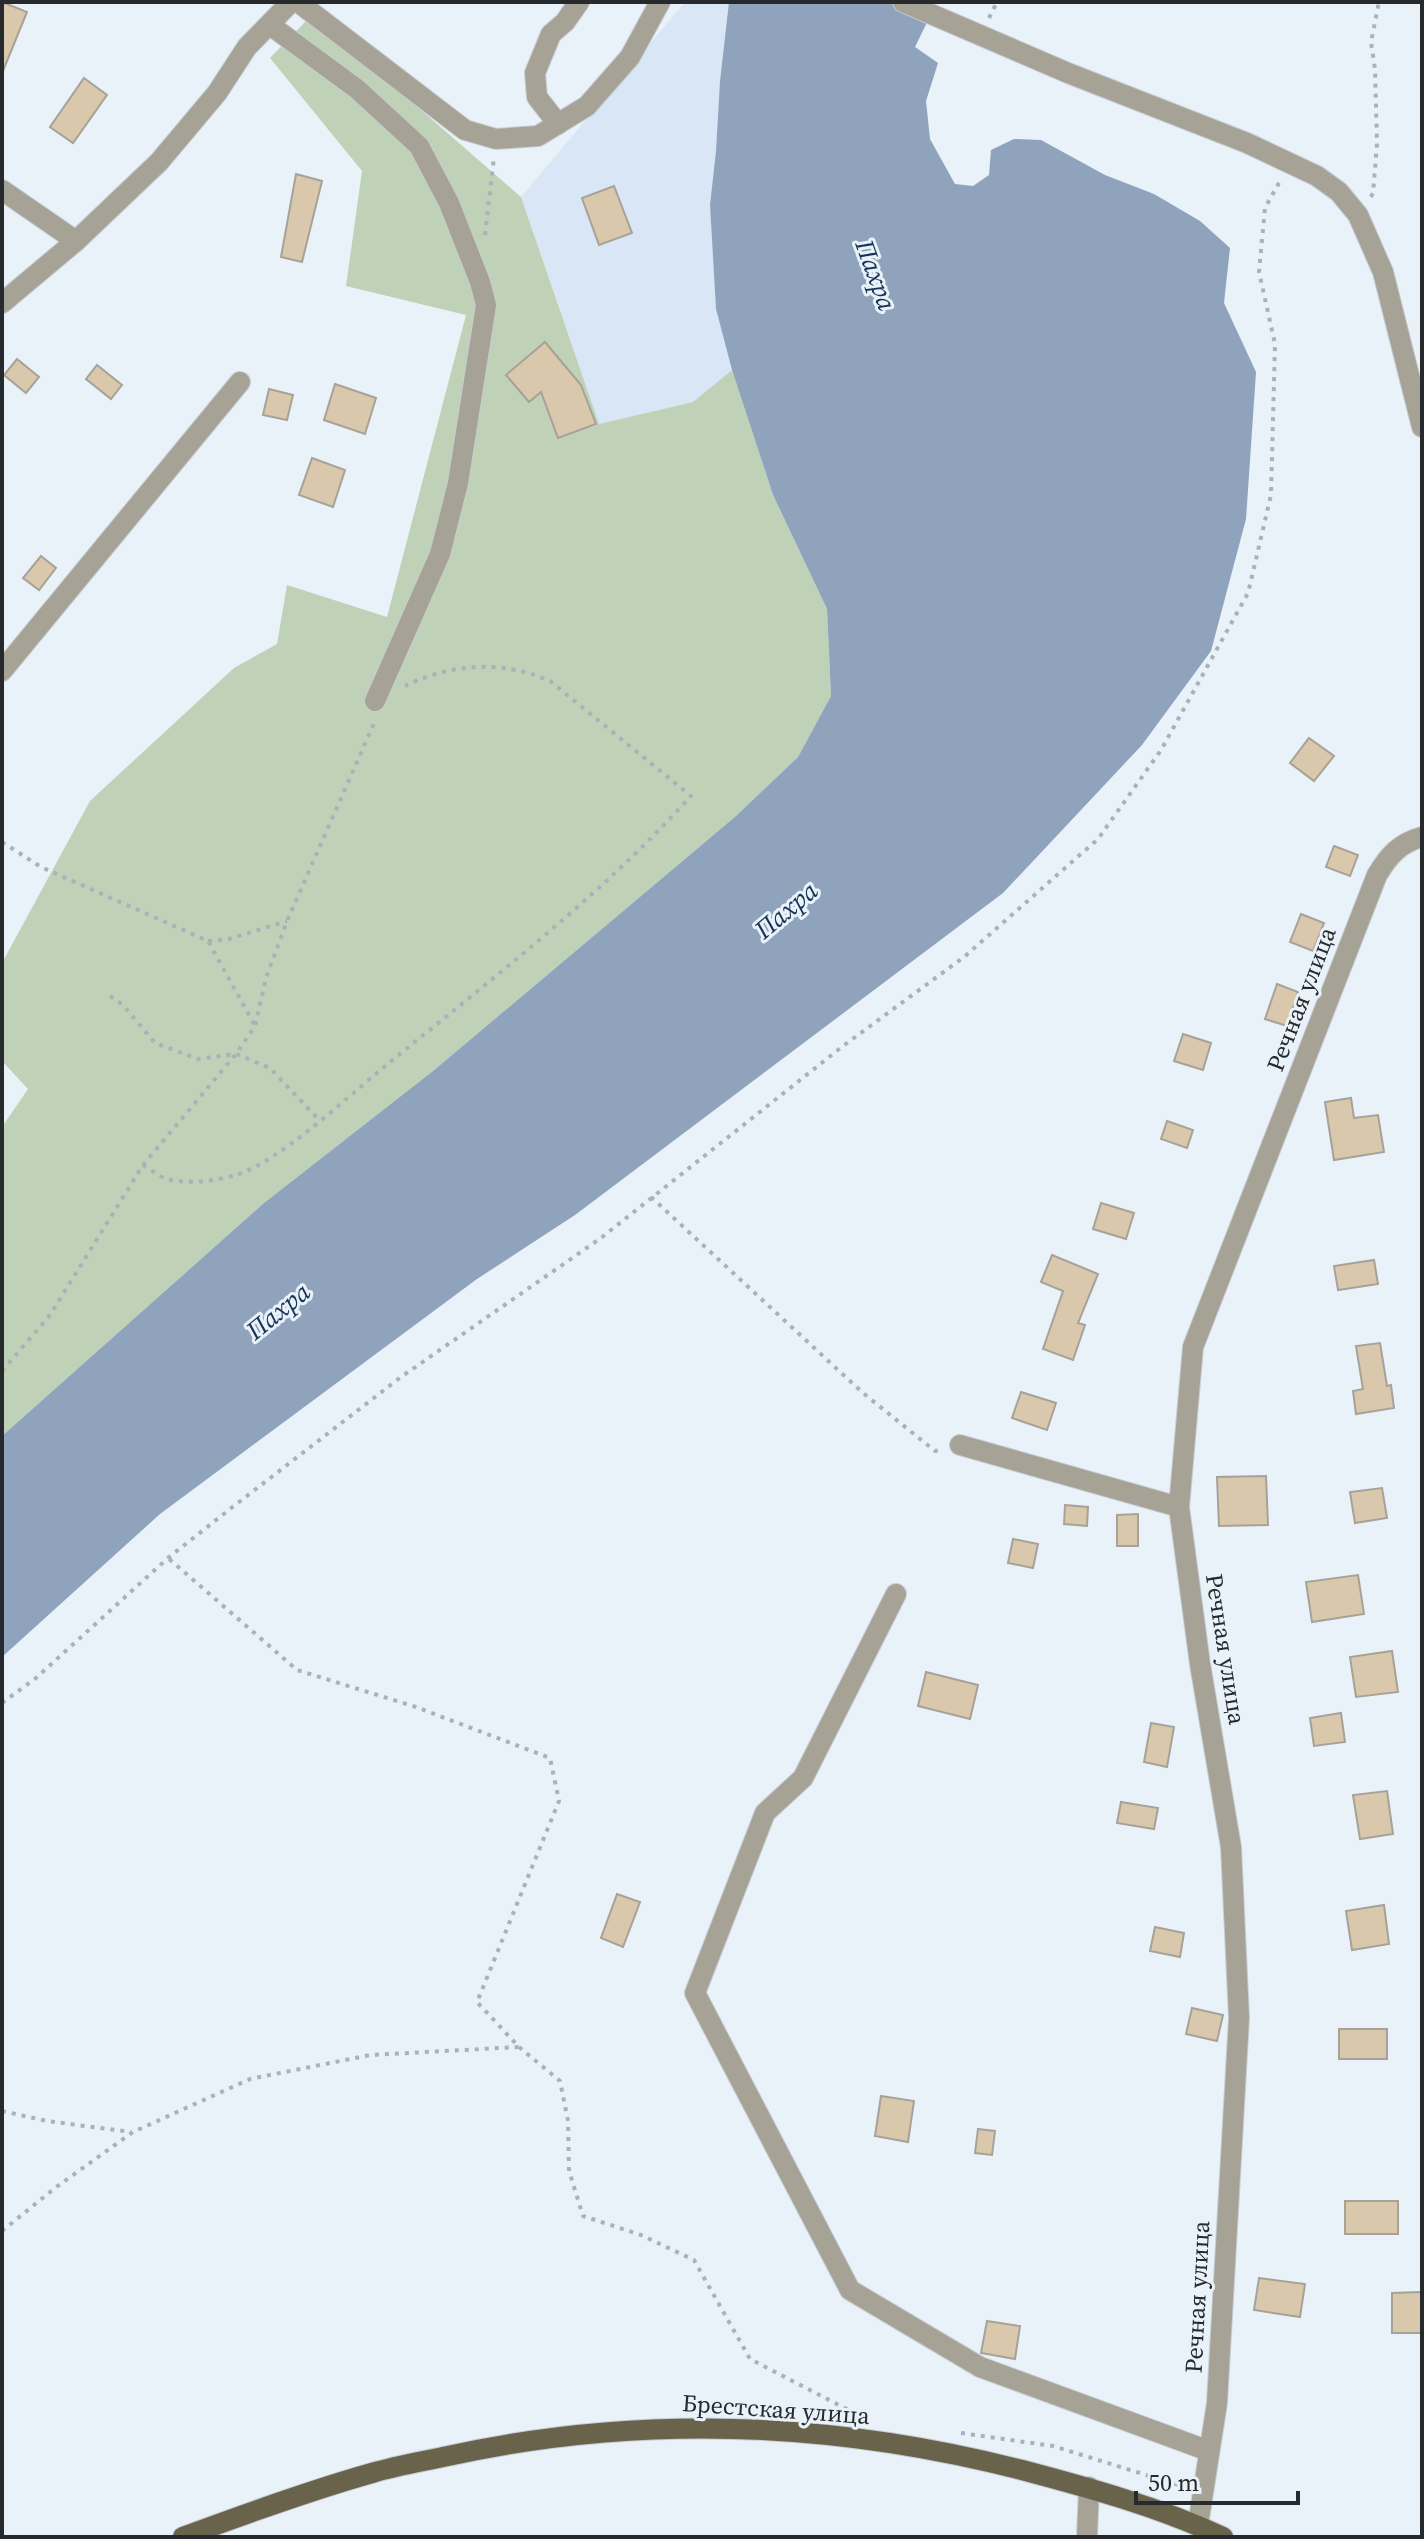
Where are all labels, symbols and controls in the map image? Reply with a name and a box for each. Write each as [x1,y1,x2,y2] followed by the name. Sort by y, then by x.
[846,234,906,316] water label: Пахра
[746,873,826,948] water label: Пахра
[1258,921,1344,1076] street label: Речная улица
[238,1274,318,1349] water label: Пахра
[1198,1571,1254,1728] street label: Речная улица
[1177,2219,1218,2374] street label: Речная улица
[681,2386,872,2432] street label: Брестская улица
[1136,2455,1298,2505] scale bar
[1148,2466,1199,2499] text: 50 m

